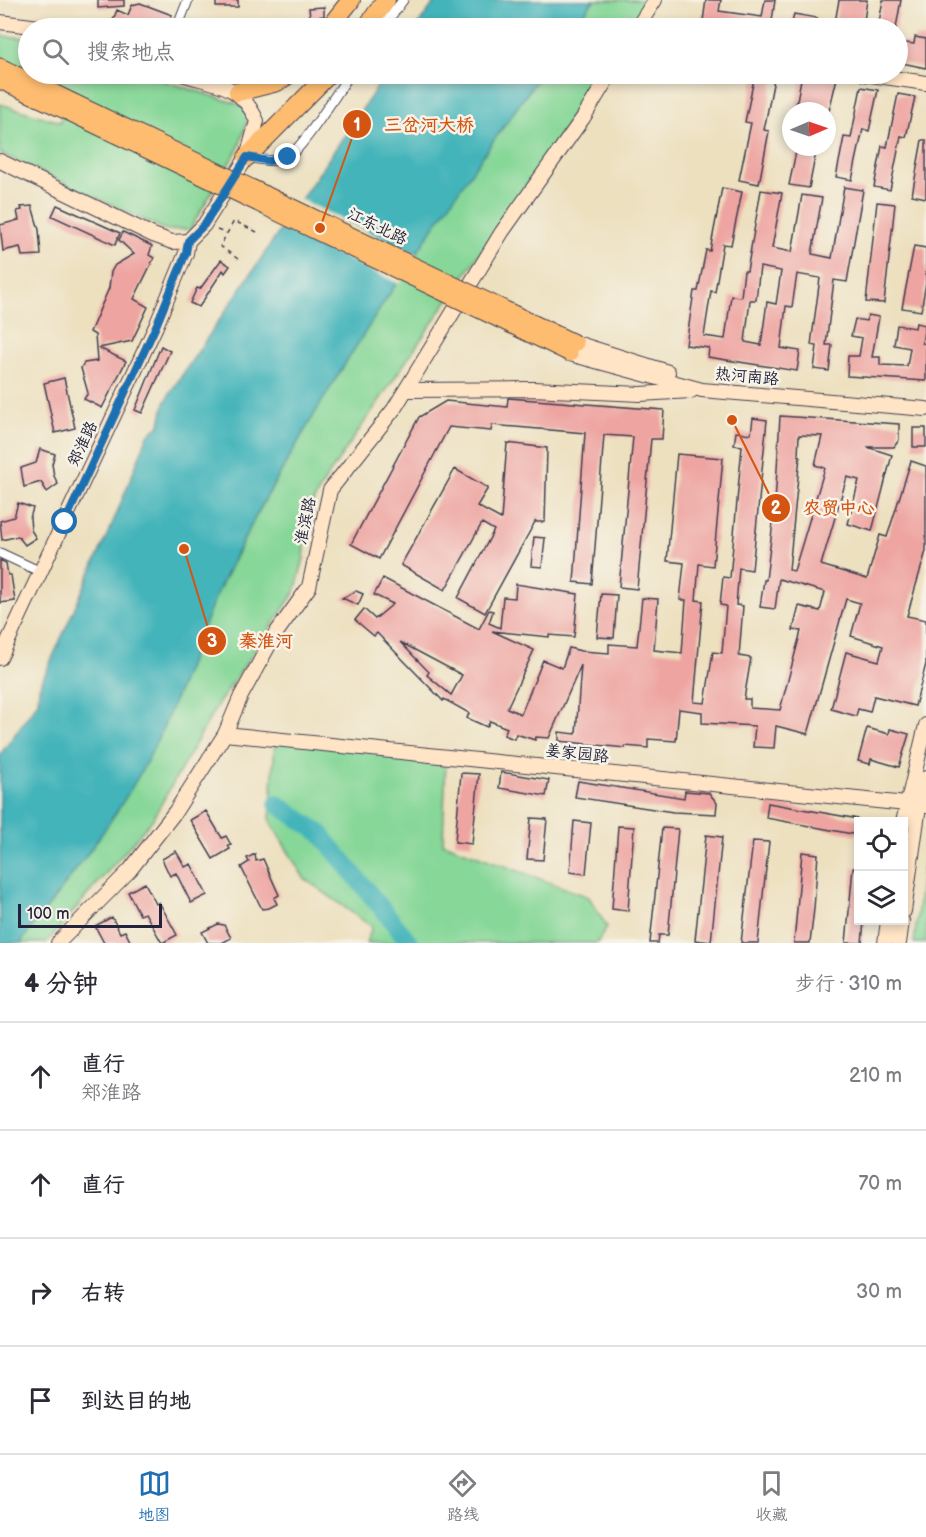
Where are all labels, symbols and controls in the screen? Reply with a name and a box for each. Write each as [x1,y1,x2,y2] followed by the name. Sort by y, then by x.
[18,18,908,84] search box
[39,35,72,68] icon: search
[87,39,175,66] text: 搜索地点
[782,102,836,156] north arrow
[342,106,486,142] callout: 三岔河大桥
[353,115,361,136] text: 1
[384,115,474,136] text: 三岔河大桥
[274,143,300,169] route end
[344,204,410,250] street label: 江东北路
[714,365,780,389] street label: 热河南路
[64,418,102,470] street label: 郑淮路
[761,490,887,526] callout: 农贸中心
[292,496,320,546] street label: 淮滨路
[771,498,782,519] text: 2
[803,498,875,519] text: 农贸中心
[51,508,77,534] route start
[197,623,305,659] callout: 秦淮河
[207,631,217,652] text: 3
[239,631,293,652] text: 秦淮河
[544,741,610,767] street label: 姜家园路
[854,817,908,925] map controls
[854,817,908,871] button: locate
[854,871,908,925] button: layers
[18,901,162,929] scale bar
[27,905,70,924] text: 100 m
[24,969,98,1000] text: 4 分钟
[795,972,902,996] text: 步行 · 310 m
[81,1051,125,1078] text: 直行
[24,1060,57,1093] icon: ahead
[849,1064,902,1088] text: 210 m
[81,1081,141,1105] text: 郑淮路
[24,1168,57,1201] icon: ahead
[81,1172,125,1199] text: 直行
[858,1172,902,1196] text: 70 m
[24,1276,57,1309] icon: right
[81,1280,125,1307] text: 右转
[856,1280,902,1304] text: 30 m
[24,1384,57,1417] icon: arrive
[81,1388,191,1415] text: 到达目的地
[138,1467,171,1525] tab: 地图
[446,1467,479,1525] tab: 路线
[755,1467,788,1525] tab: 收藏

